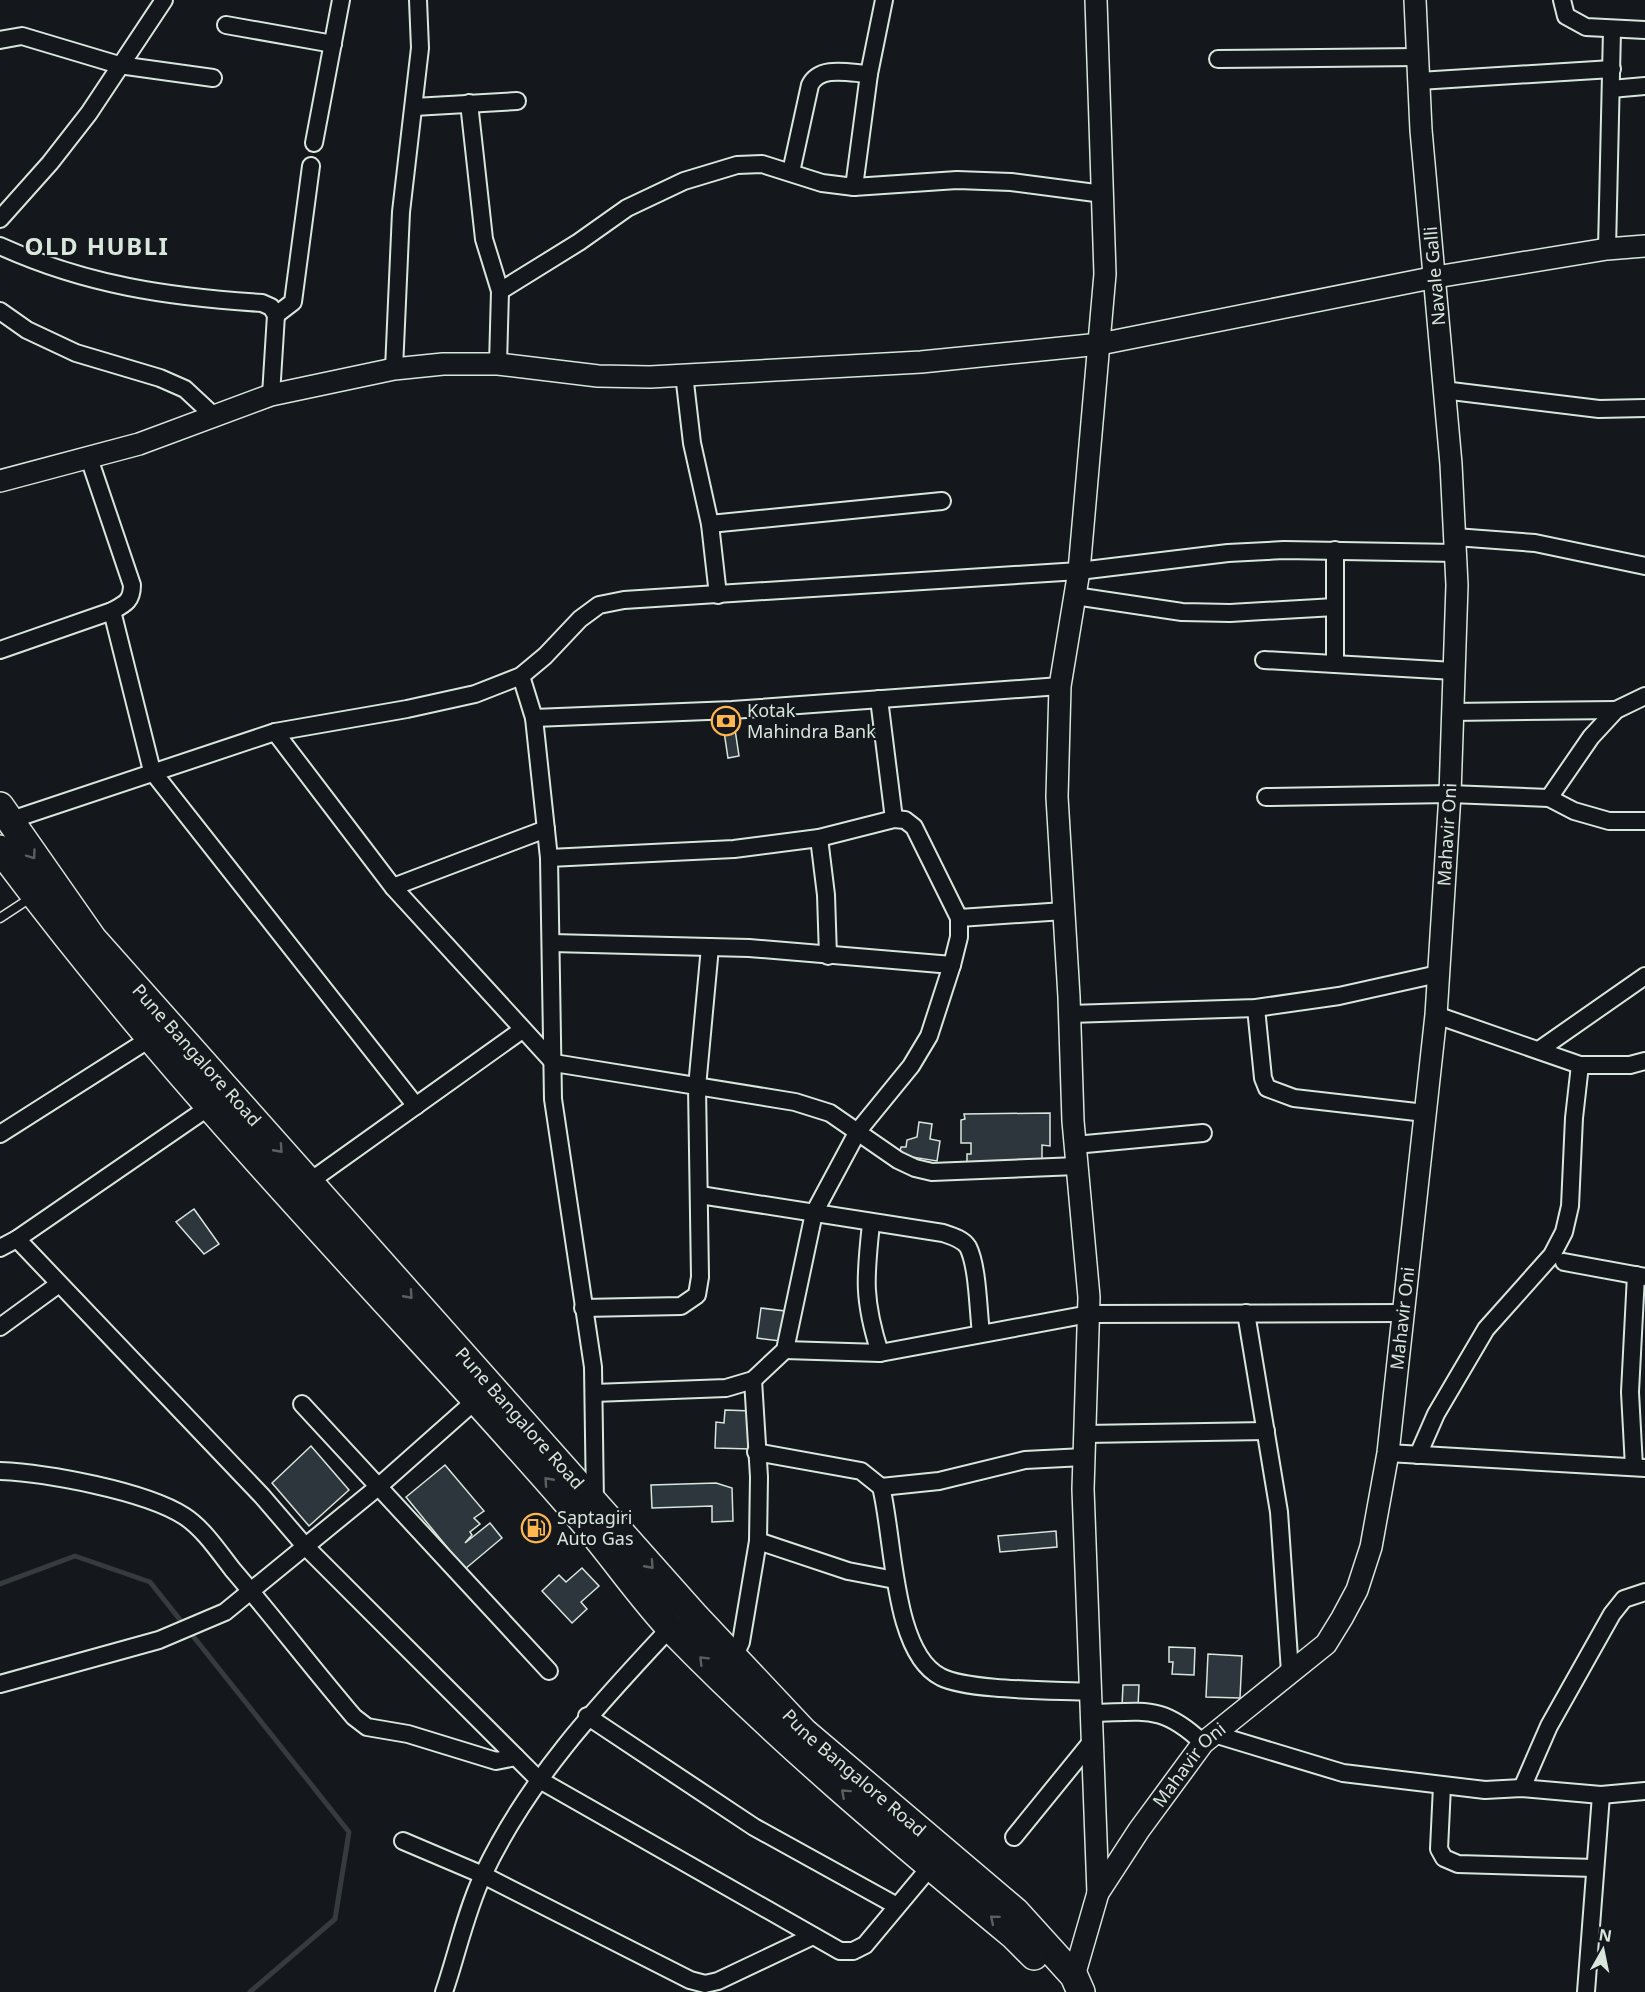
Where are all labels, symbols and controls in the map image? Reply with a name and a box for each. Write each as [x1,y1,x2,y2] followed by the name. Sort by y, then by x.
[1418,225,1450,327] street label: Navale Galli
[25,229,169,262] district label: OLD HUBLI
[747,698,876,743] place label: Kotak Mahindra Bank
[710,705,742,737] bank icon: Kotak Mahindra Bank
[1431,782,1461,887] street label: Mahavir Oni
[25,848,36,859] one-way arrow
[127,978,267,1131] street label: Pune Bangalore Road
[272,1142,283,1153] one-way arrow
[1384,1265,1419,1371] street label: Mahavir Oni
[401,1288,412,1299] one-way arrow
[450,1342,590,1494] street label: Pune Bangalore Road
[544,1477,555,1488] one-way arrow
[557,1505,634,1550] place label: Saptagiri Auto Gas
[520,1512,552,1544] fuel station icon: Saptagiri Auto Gas
[643,1558,654,1569] one-way arrow
[699,1657,710,1668] one-way arrow
[778,1704,931,1841] street label: Pune Bangalore Road
[1147,1716,1230,1812] street label: Mahavir Oni
[841,1789,852,1800] one-way arrow
[990,1916,1001,1927] one-way arrow
[1573,1920,1633,1980] north arrow
[1597,1923,1613,1947] text: N

